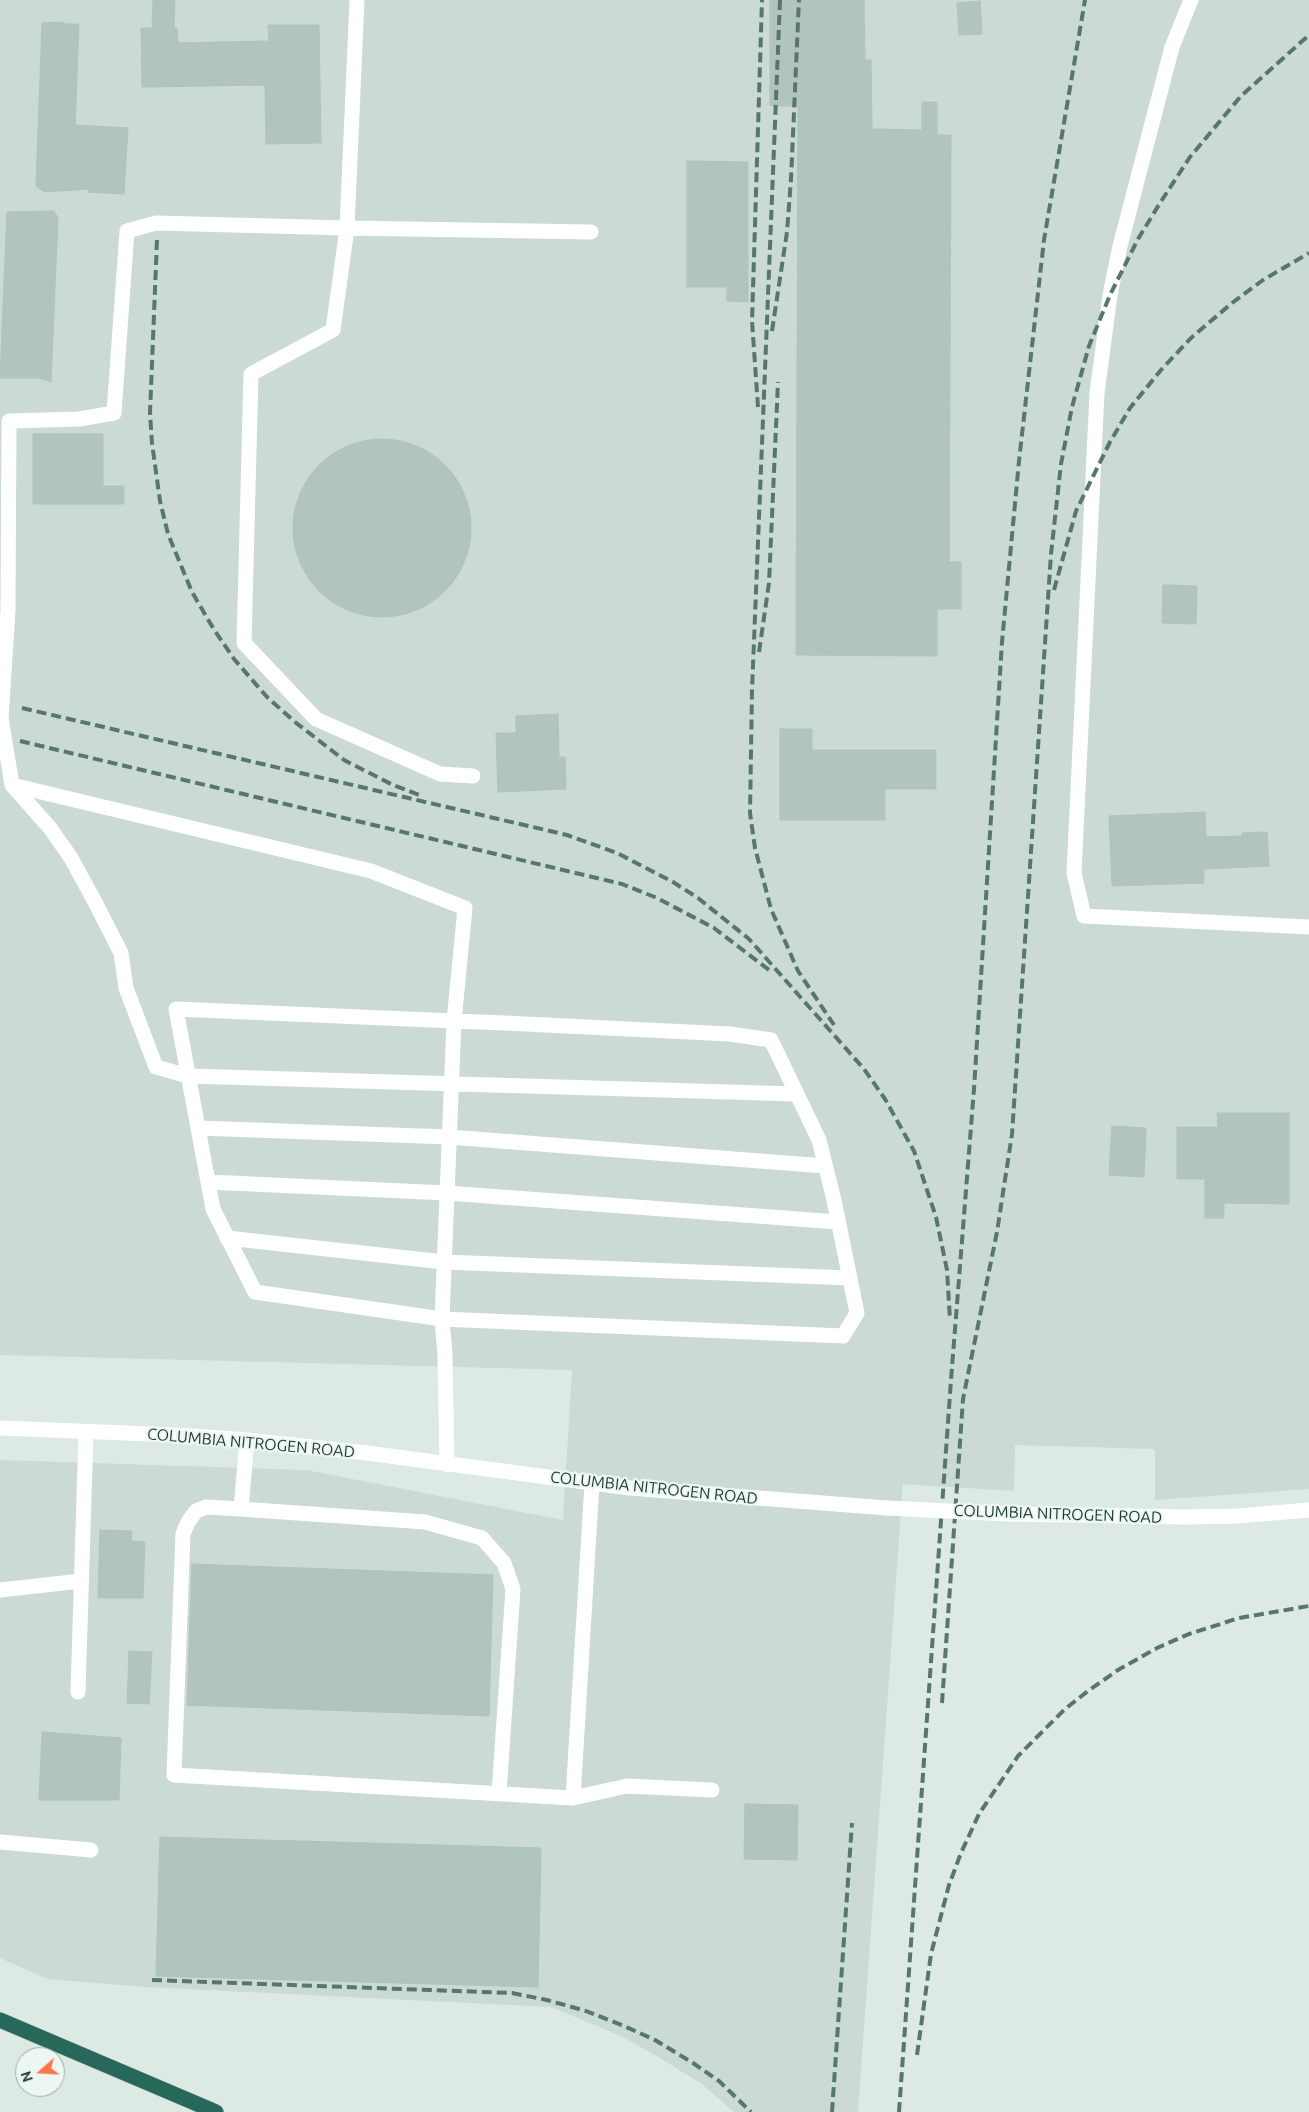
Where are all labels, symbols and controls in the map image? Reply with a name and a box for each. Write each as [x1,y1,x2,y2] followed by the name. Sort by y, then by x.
[146,1424,356,1462] street label: COLUMBIA NITROGEN ROAD
[549,1468,759,1508] street label: COLUMBIA NITROGEN ROAD
[953,1501,1163,1527] street label: COLUMBIA NITROGEN ROAD
[15,2047,65,2097] north arrow
[17,2069,36,2084] text: N

